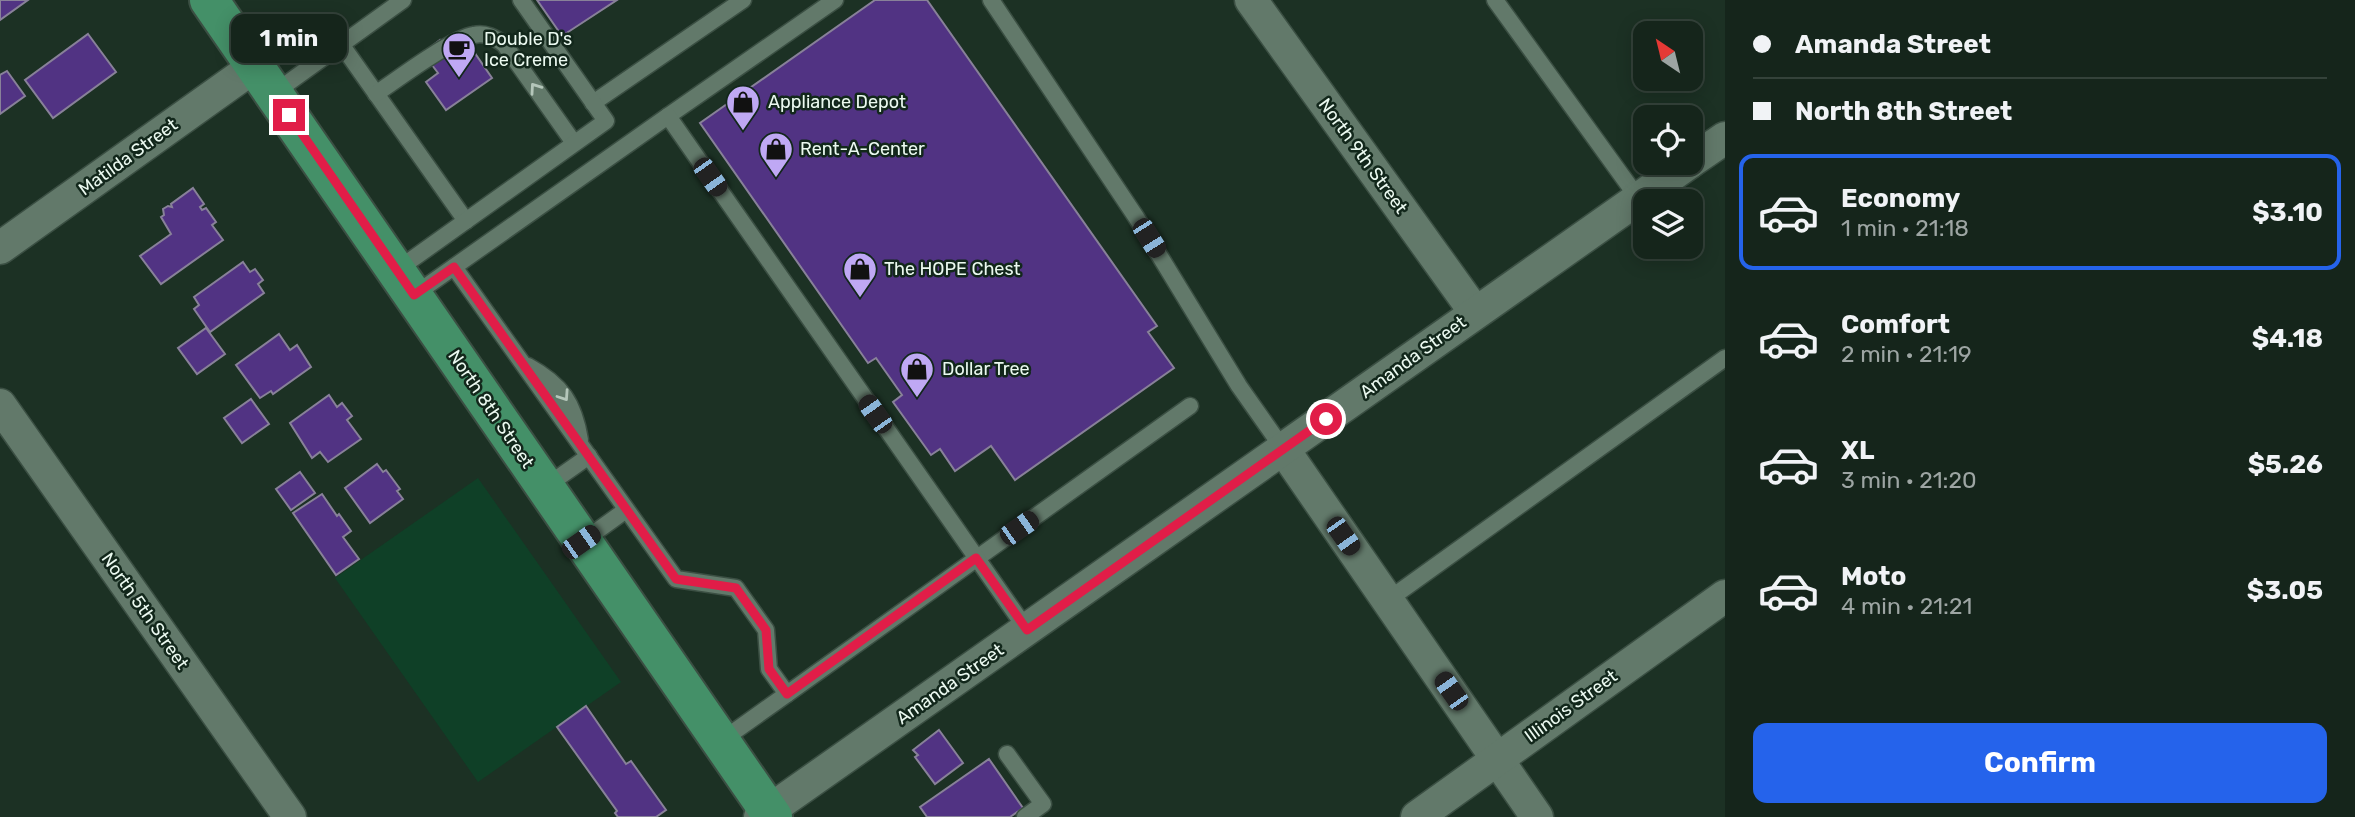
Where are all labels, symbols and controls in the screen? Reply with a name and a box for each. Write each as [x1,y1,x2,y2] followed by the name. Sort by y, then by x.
[231,13,347,62] callout: 1 min
[1633,21,1703,91] north arrow
[1633,21,1703,259] map controls
[260,24,318,52] text: 1 min
[484,28,572,71] place label: Double D's Ice Creme
[1795,29,1991,60] text: Amanda Street
[440,30,478,79] cafe icon: Double D's Ice Creme
[531,83,543,96] one-way arrow
[724,83,762,132] shop icon: Appliance Depot
[768,91,906,113] place label: Appliance Depot
[1314,94,1412,218] street label: North 9th Street
[1795,96,2012,127] text: North 8th Street
[273,99,305,131] route end
[1633,105,1703,175] button: locate
[74,114,182,200] street label: Matilda Street
[757,130,795,179] shop icon: Rent-A-Center
[800,138,925,160] place label: Rent-A-Center
[690,154,731,200] car
[1757,181,1820,244] icon: car
[1841,183,1960,214] text: Economy
[1633,189,1703,259] button: layers
[2252,197,2323,228] text: $3.10
[1841,214,1969,242] text: 1 min · 21:18
[1129,215,1170,261] car
[841,250,879,299] shop icon: The HOPE Chest
[884,258,1021,280] place label: The HOPE Chest
[1757,307,1820,370] icon: car
[1841,309,1950,340] text: Comfort
[1356,311,1470,403] street label: Amanda Street
[2252,323,2323,354] text: $4.18
[1841,340,1972,368] text: 2 min · 21:19
[443,346,539,472] street label: North 8th Street
[898,350,936,399] shop icon: Dollar Tree
[942,358,1030,380] place label: Dollar Tree
[556,388,568,401] one-way arrow
[855,391,896,437] car
[1310,403,1342,435] route start
[1757,433,1820,496] icon: car
[1841,435,1874,466] text: XL
[2248,449,2323,480] text: $5.26
[1841,466,1977,494] text: 3 min · 21:20
[996,507,1043,549] car
[1323,513,1364,559] car
[558,521,605,563] car
[97,548,193,674] street label: North 5th Street
[1757,559,1820,622] icon: car
[1841,561,1906,592] text: Moto
[2247,575,2323,606] text: $3.05
[1841,592,1972,620] text: 4 min · 21:21
[892,639,1008,729] street label: Amanda Street
[1520,665,1622,747] street label: Illinois Street
[1431,668,1472,714] car
[1753,723,2327,803] button: Confirm

